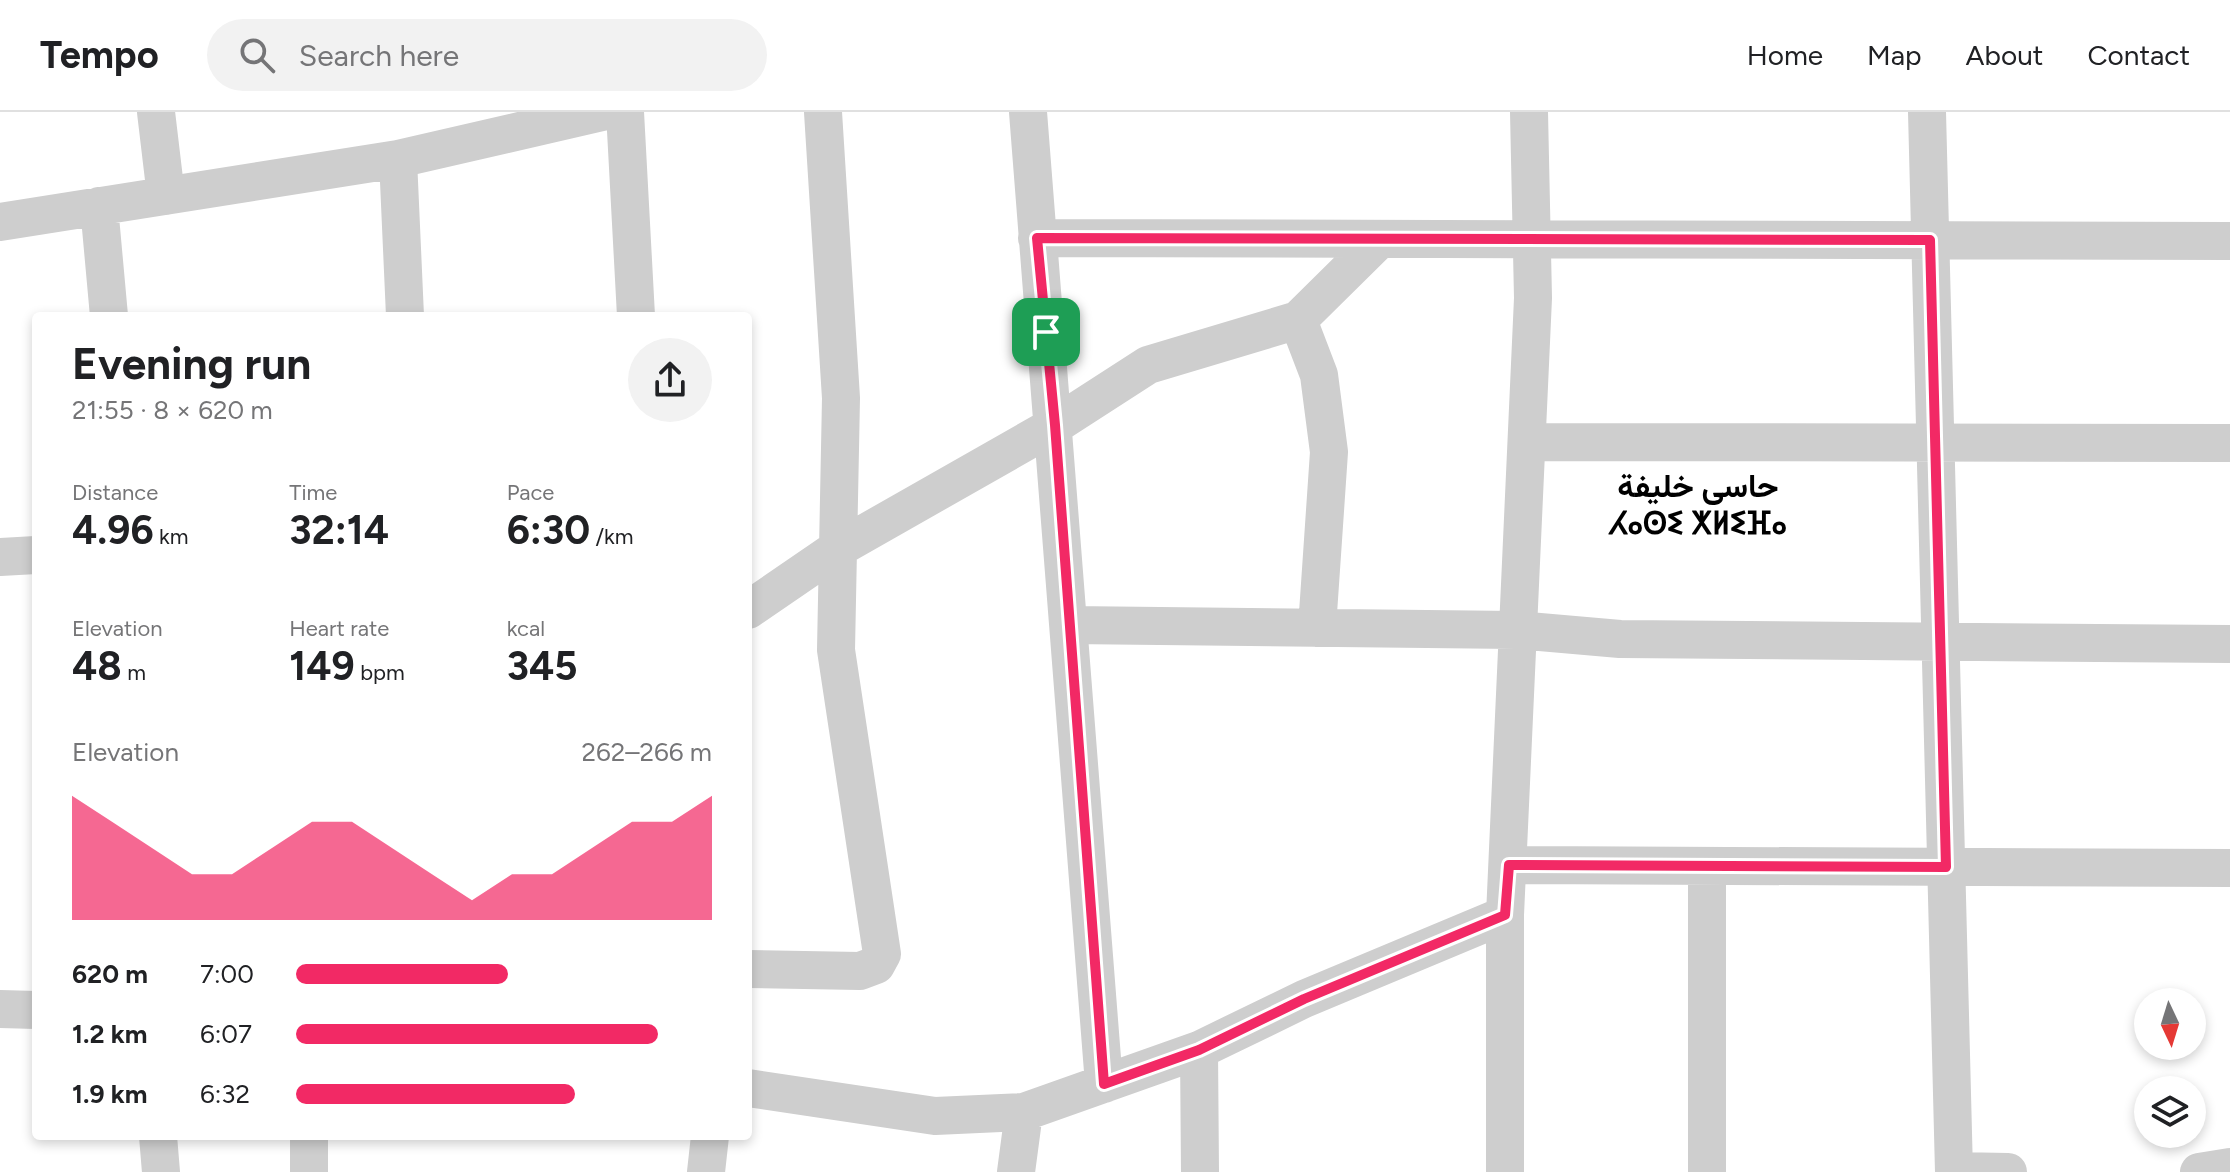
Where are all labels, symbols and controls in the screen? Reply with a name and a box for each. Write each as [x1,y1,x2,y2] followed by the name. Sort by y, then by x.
[207,19,767,91] search box
[40,32,159,78] text: Tempo
[235,33,279,77] icon: search
[299,37,459,74] text: Search here
[1747,38,1823,72] text: Home
[1867,38,1922,72] text: Map
[1966,38,2043,72] text: About
[2087,38,2190,72] text: Contact
[1012,298,1080,366] pin
[1024,310,1068,354] icon: arrive
[72,337,311,390] text: Evening run
[628,338,712,422] button: share
[72,394,273,426] text: 21:55 · 8 × 620 m
[1608,467,1787,542] district label: حاسي خليفة ⵃⴰⵙⵉ ⵅⵍⵉⴼⴰ
[72,479,158,506] text: Distance
[289,479,337,506] text: Time
[507,479,554,506] text: Pace
[72,506,154,554] text: 4.96
[289,506,389,554] text: 32:14
[507,506,590,554] text: 6:30
[154,523,188,550] text: km
[590,523,633,550] text: /km
[72,615,162,642] text: Elevation
[289,615,389,642] text: Heart rate
[507,615,545,642] text: kcal
[72,642,122,690] text: 48
[289,642,355,690] text: 149
[507,642,577,690] text: 345
[122,659,146,686] text: m
[355,659,405,686] text: bpm
[72,736,179,768] text: Elevation
[581,736,712,768] text: 262–266 m
[72,958,148,990] text: 620 m
[200,958,254,990] text: 7:00
[2134,988,2206,1060] north arrow
[2134,988,2206,1148] map controls
[72,1018,147,1050] text: 1.2 km
[200,1018,252,1050] text: 6:07
[2134,1076,2206,1148] button: layers
[72,1078,147,1110] text: 1.9 km
[200,1078,250,1110] text: 6:32

